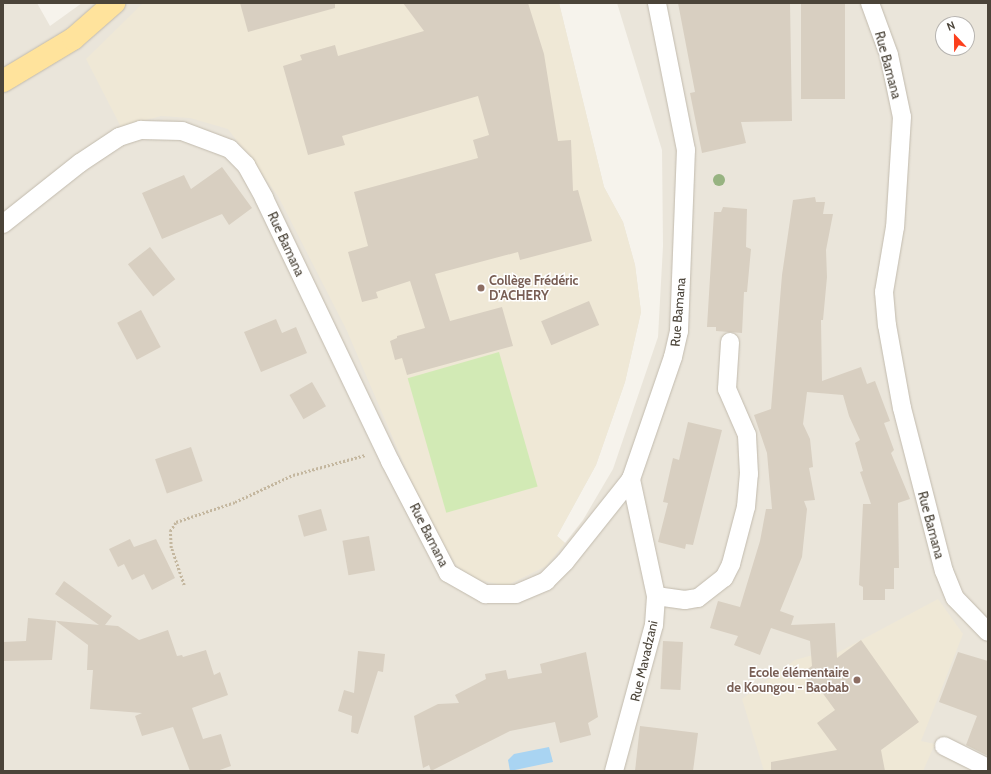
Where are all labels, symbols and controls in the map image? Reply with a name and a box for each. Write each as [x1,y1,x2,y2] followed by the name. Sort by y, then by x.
[935,16,975,56] north arrow
[945,18,957,34] text: N
[872,30,904,100] street label: Rue Bamana
[264,209,308,279] street label: Rue Bamana
[489,273,578,304] place label: Collège Frédéric D'ACHERY
[667,277,689,347] street label: Rue Bamana
[476,283,486,293] marker: Collège Frédéric D'ACHERY
[915,490,947,560] street label: Rue Bamana
[406,501,452,569] street label: Rue Bamana
[627,619,661,703] street label: Rue Mavadzani
[727,665,849,696] place label: Ecole élémentaire de Koungou - Baobab
[852,675,862,685] marker: Ecole élémentaire de Koungou - Baobab

